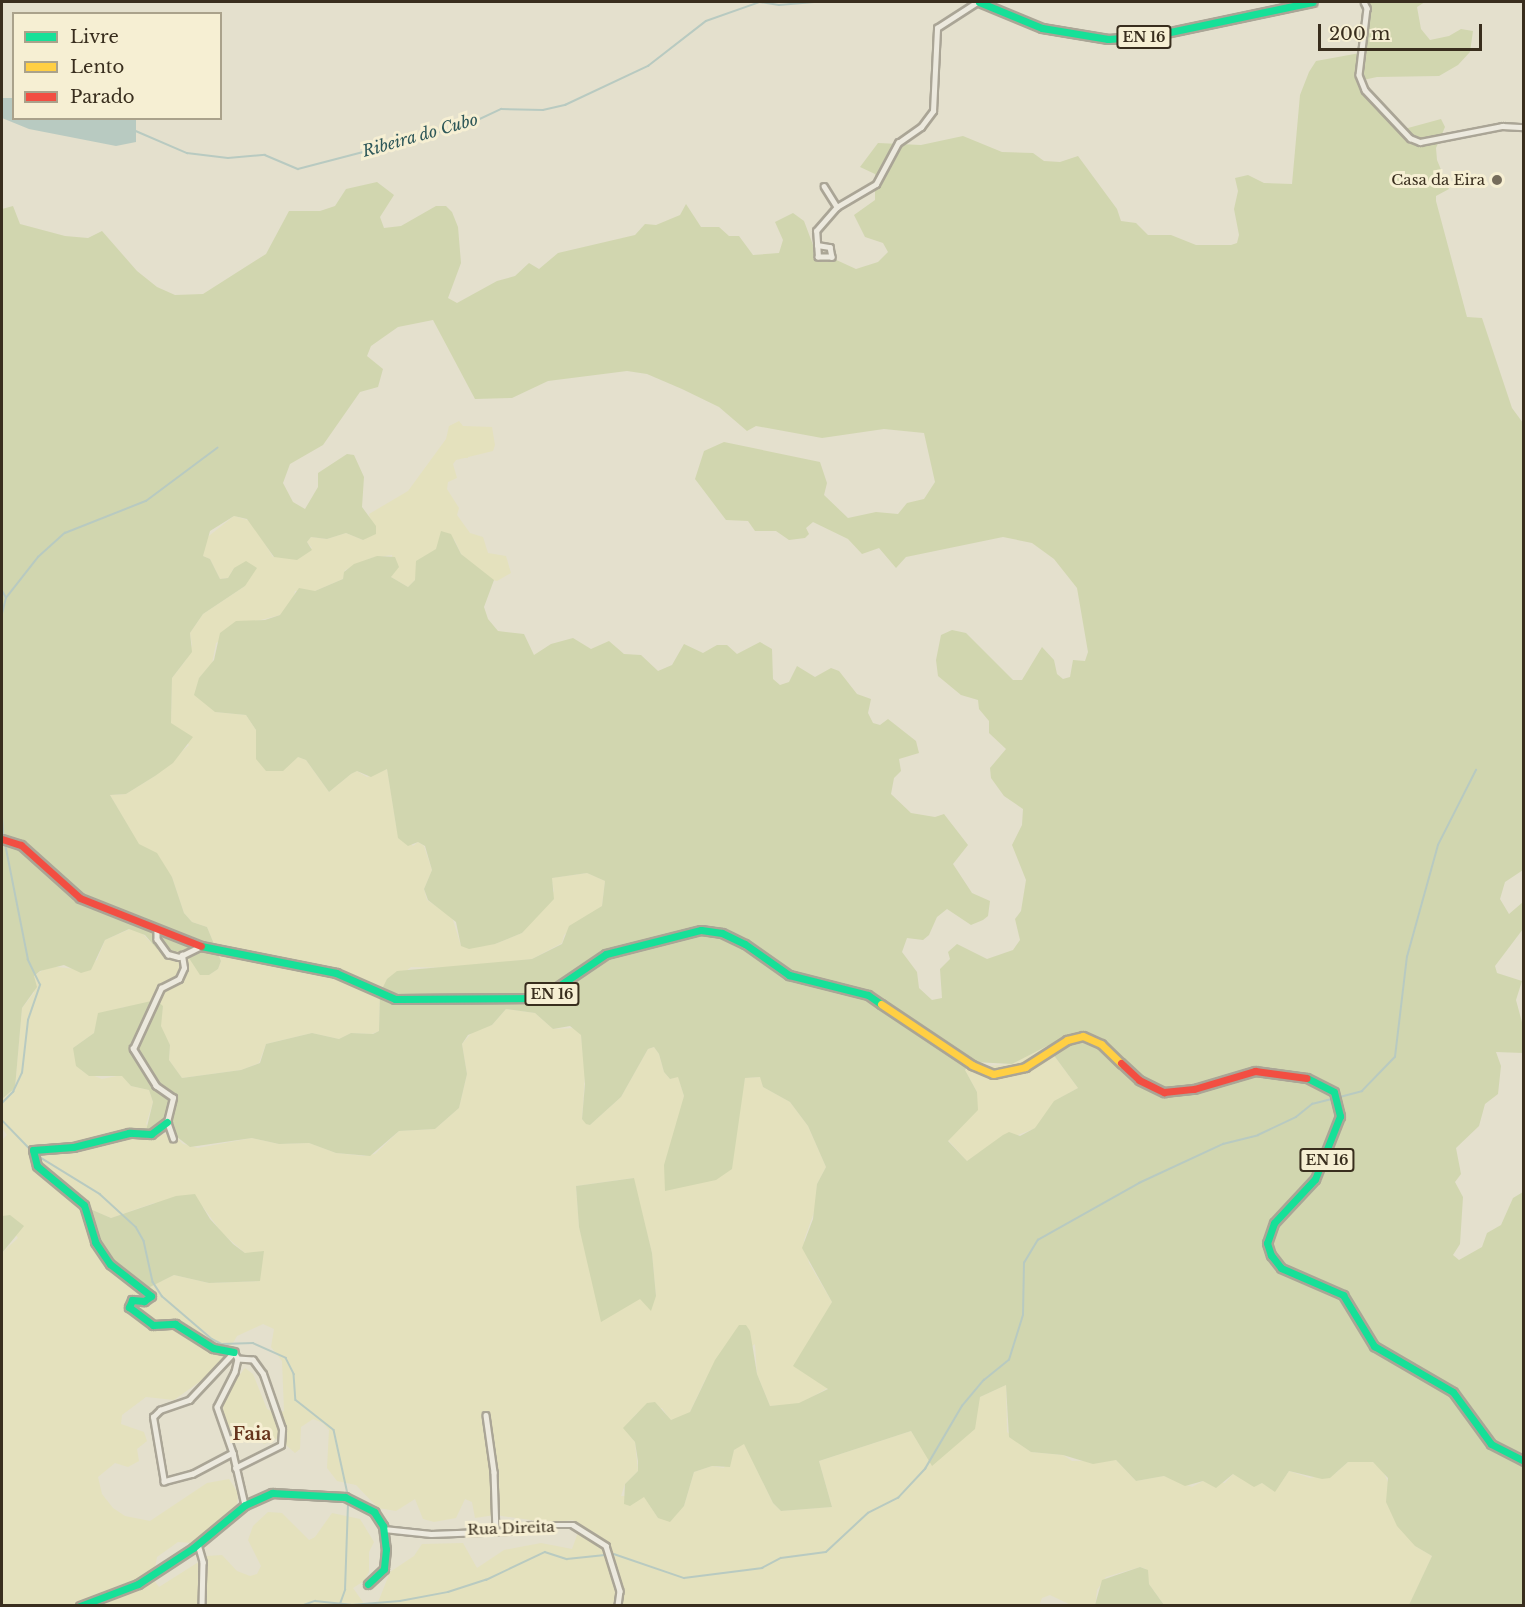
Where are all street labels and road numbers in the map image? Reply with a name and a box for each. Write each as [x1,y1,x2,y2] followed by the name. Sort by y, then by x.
[1116,26,1172,48] road number: EN 16
[524,983,580,1005] road number: EN 16
[1298,1149,1356,1171] road number: EN 16
[467,1517,555,1539] street label: Rua Direita

